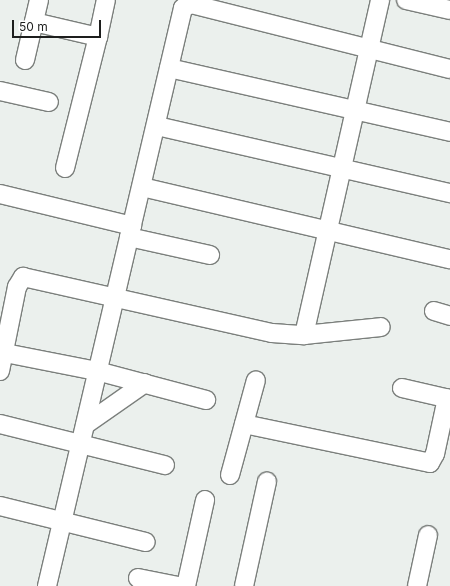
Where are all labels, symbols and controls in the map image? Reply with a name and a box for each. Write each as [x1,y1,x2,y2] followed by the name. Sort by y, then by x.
[14,12,103,38] scale bar
[19,19,48,34] text: 50 m

